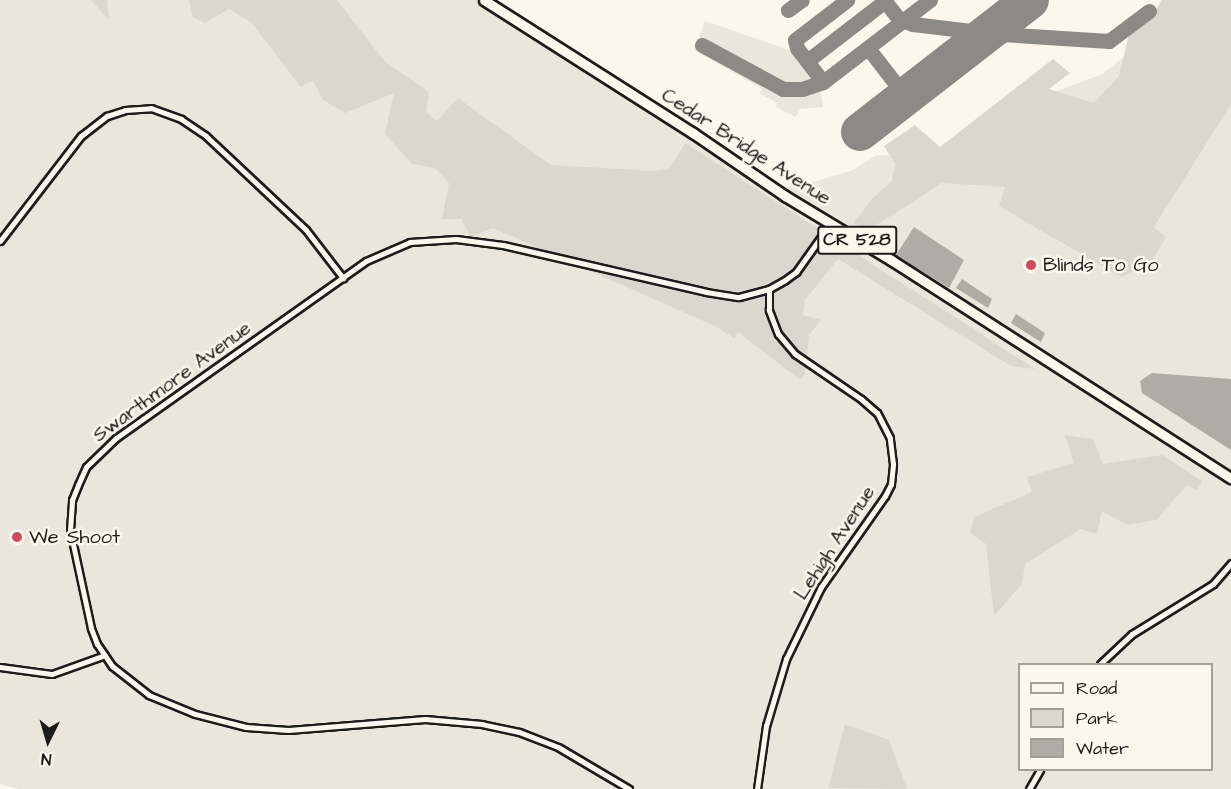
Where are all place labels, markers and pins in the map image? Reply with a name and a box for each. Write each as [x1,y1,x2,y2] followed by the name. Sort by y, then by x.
[1043,253,1159,277] place label: Blinds To Go
[1024,258,1038,272] marker: Blinds To Go
[29,525,120,549] place label: We Shoot
[10,530,24,544] marker: We Shoot

